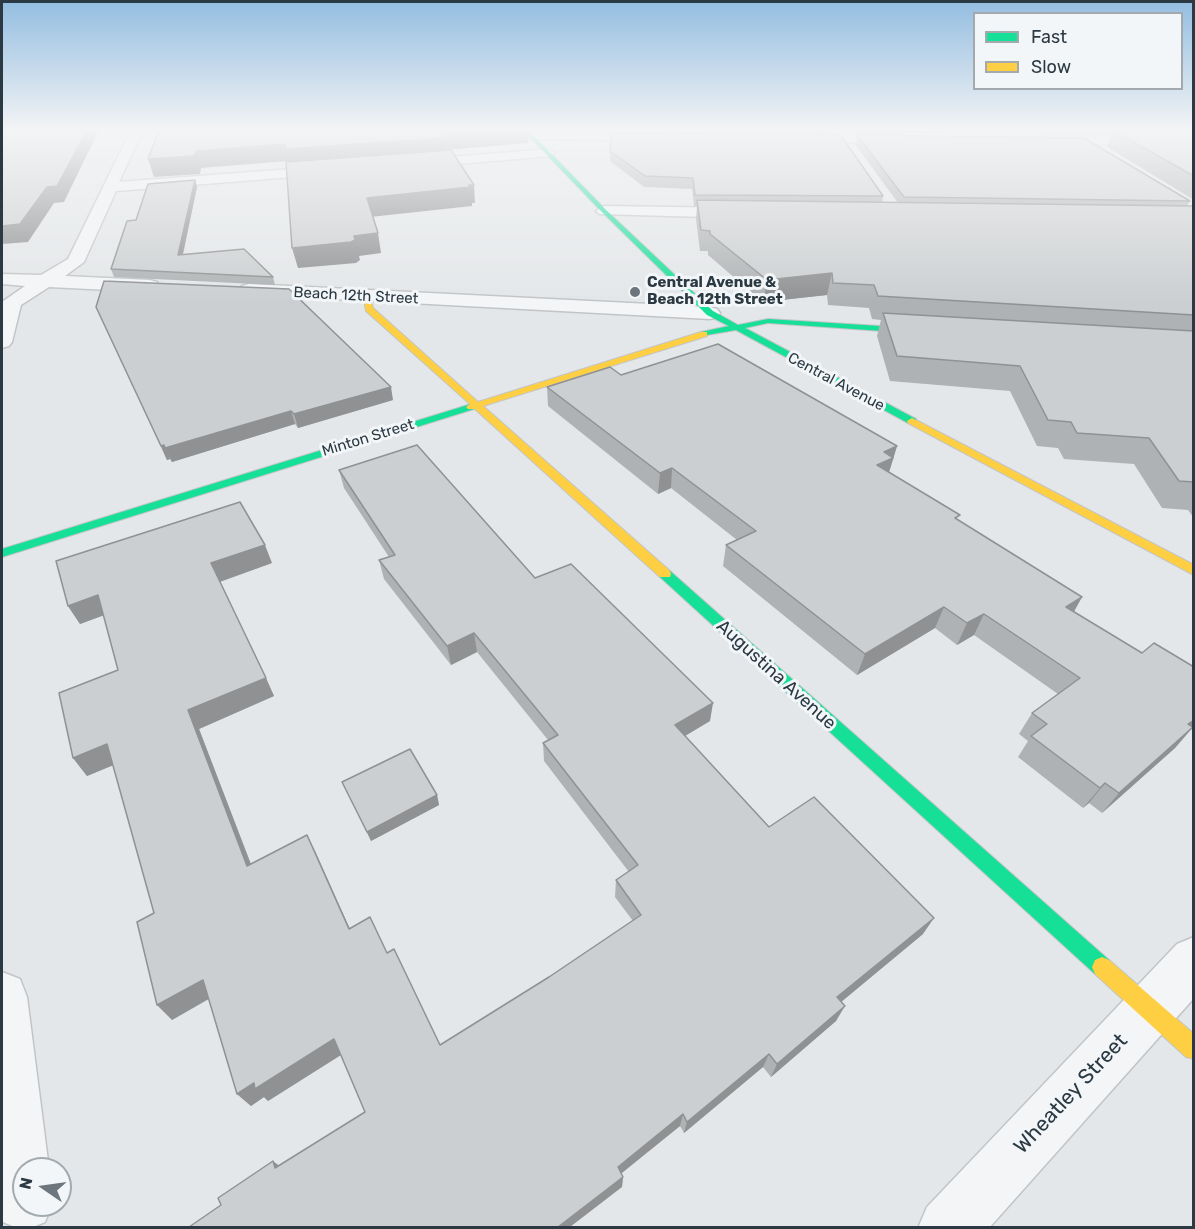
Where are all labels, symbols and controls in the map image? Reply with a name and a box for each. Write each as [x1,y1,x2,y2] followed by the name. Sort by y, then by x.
[973,12,1183,90] legend
[1031,26,1067,48] text: Fast
[1031,56,1071,78] text: Slow
[647,274,783,309] place label: Central Avenue & Beach 12th Street
[293,284,419,308] street label: Beach 12th Street
[628,285,642,299] marker: Central Avenue & Beach 12th Street
[785,349,887,415] street label: Central Avenue
[320,415,416,461] street label: Minton Street
[712,616,840,734] street label: Augustina Avenue
[1009,1029,1133,1159] street label: Wheatley Street
[12,1157,72,1217] north arrow
[15,1176,36,1191] text: N

